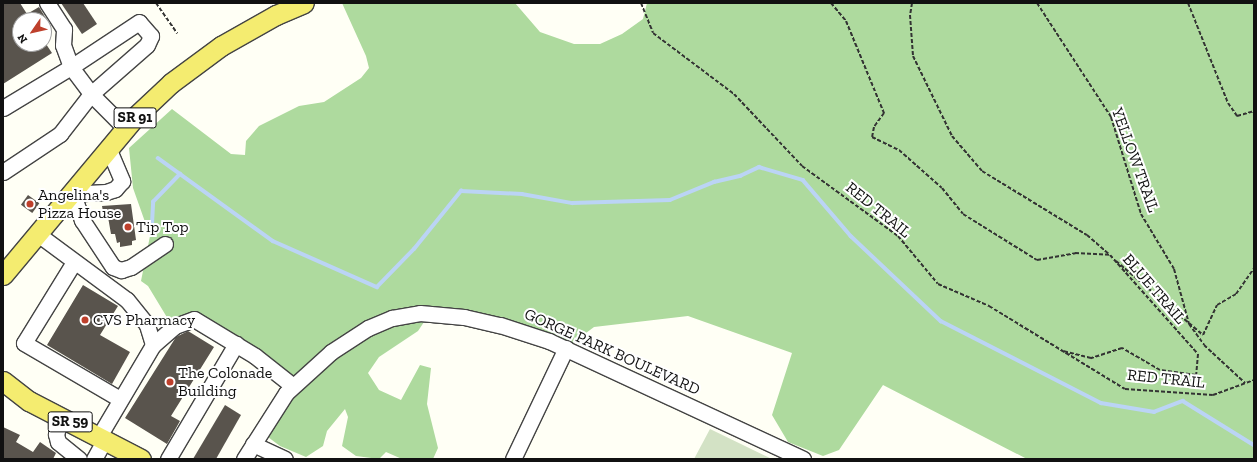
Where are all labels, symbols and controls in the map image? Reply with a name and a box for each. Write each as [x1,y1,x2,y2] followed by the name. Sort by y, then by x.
[12,12,52,52] north arrow
[15,31,30,46] text: N
[113,105,157,131] road number: SR 91
[1107,105,1163,215] street label: YELLOW TRAIL
[842,178,914,242] street label: RED TRAIL
[38,185,121,223] place label: Angelina's Pizza House
[25,199,35,209] marker: Angelina's Pizza House
[136,217,189,237] place label: Tip Top
[123,222,133,232] marker: Tip Top
[1118,250,1190,328] street label: BLUE TRAIL
[521,304,703,400] street label: GORGE PARK BOULEVARD
[93,310,195,330] place label: CVS Pharmacy
[80,315,90,325] marker: CVS Pharmacy
[178,363,272,401] place label: The Colonade Building
[1126,365,1206,393] street label: RED TRAIL
[165,377,175,387] marker: The Colonade Building
[47,409,93,435] road number: SR 59

